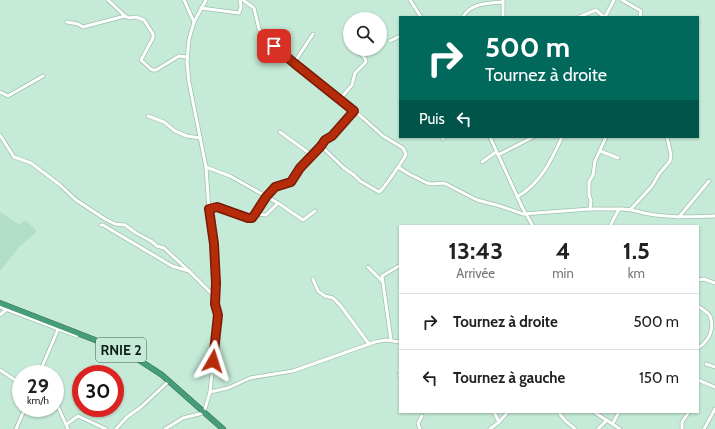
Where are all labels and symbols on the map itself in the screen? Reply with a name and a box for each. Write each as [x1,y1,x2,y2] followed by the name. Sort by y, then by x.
[257,29,291,63] pin
[96,338,146,362] road number: RNIE 2
[192,340,234,382] position arrow
[72,365,124,417] speed limit sign: 30

